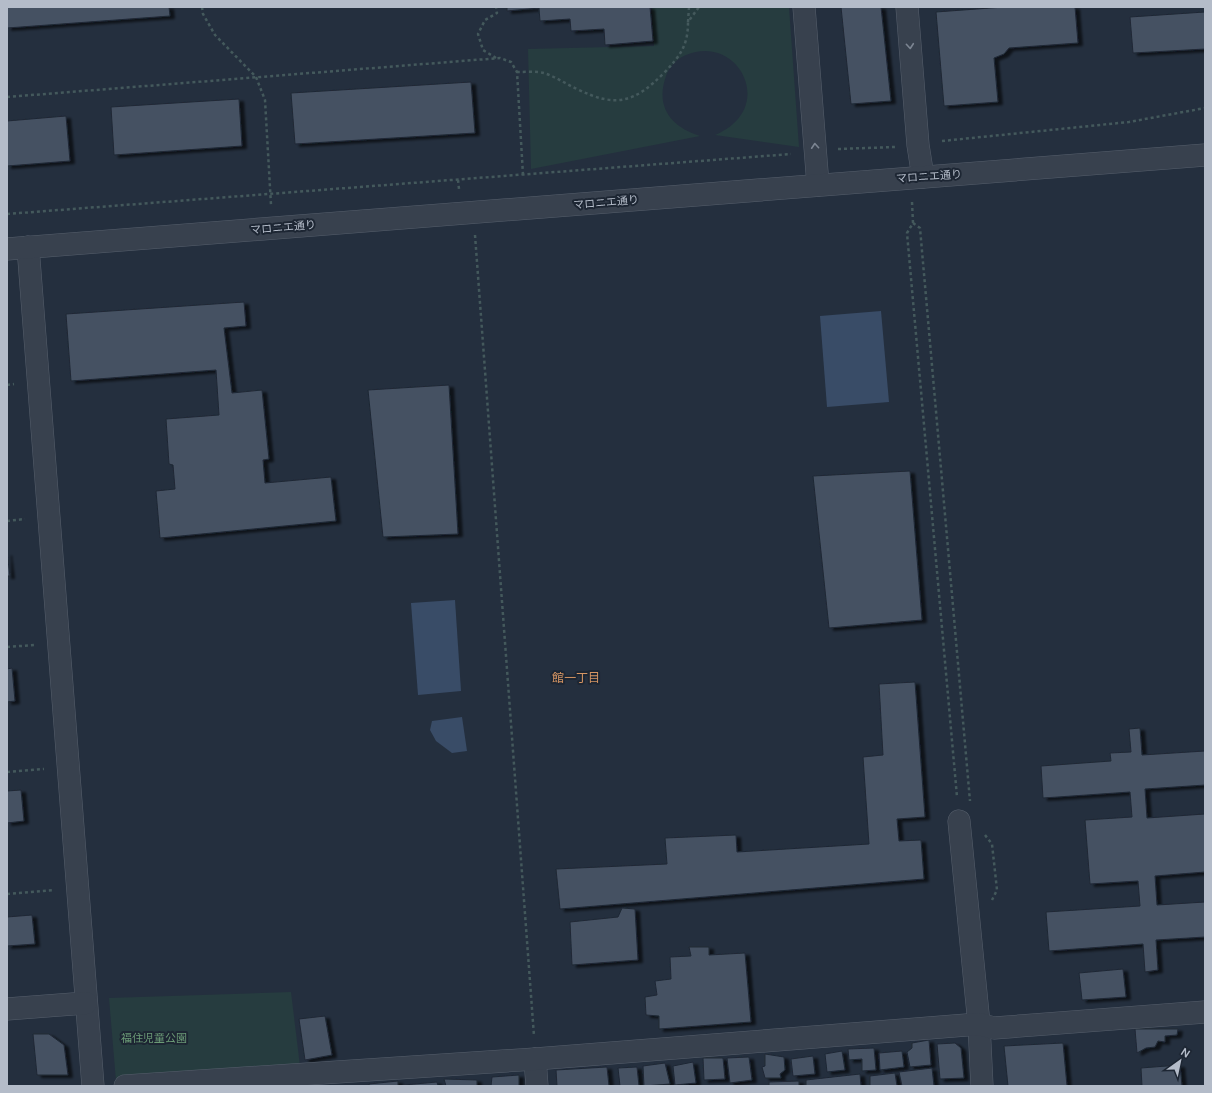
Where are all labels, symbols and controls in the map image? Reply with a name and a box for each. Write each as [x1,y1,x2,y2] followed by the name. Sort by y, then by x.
[905,43,914,49] one-way arrow
[810,143,819,149] one-way arrow
[896,167,962,185] street label: マロニエ通り
[573,192,639,212] street label: マロニエ通り
[250,217,316,237] street label: マロニエ通り
[552,670,600,686] district label: 館一丁目
[121,1031,187,1045] park label: 福住児童公園
[1160,1041,1200,1081] north arrow
[1178,1045,1193,1061] text: N

